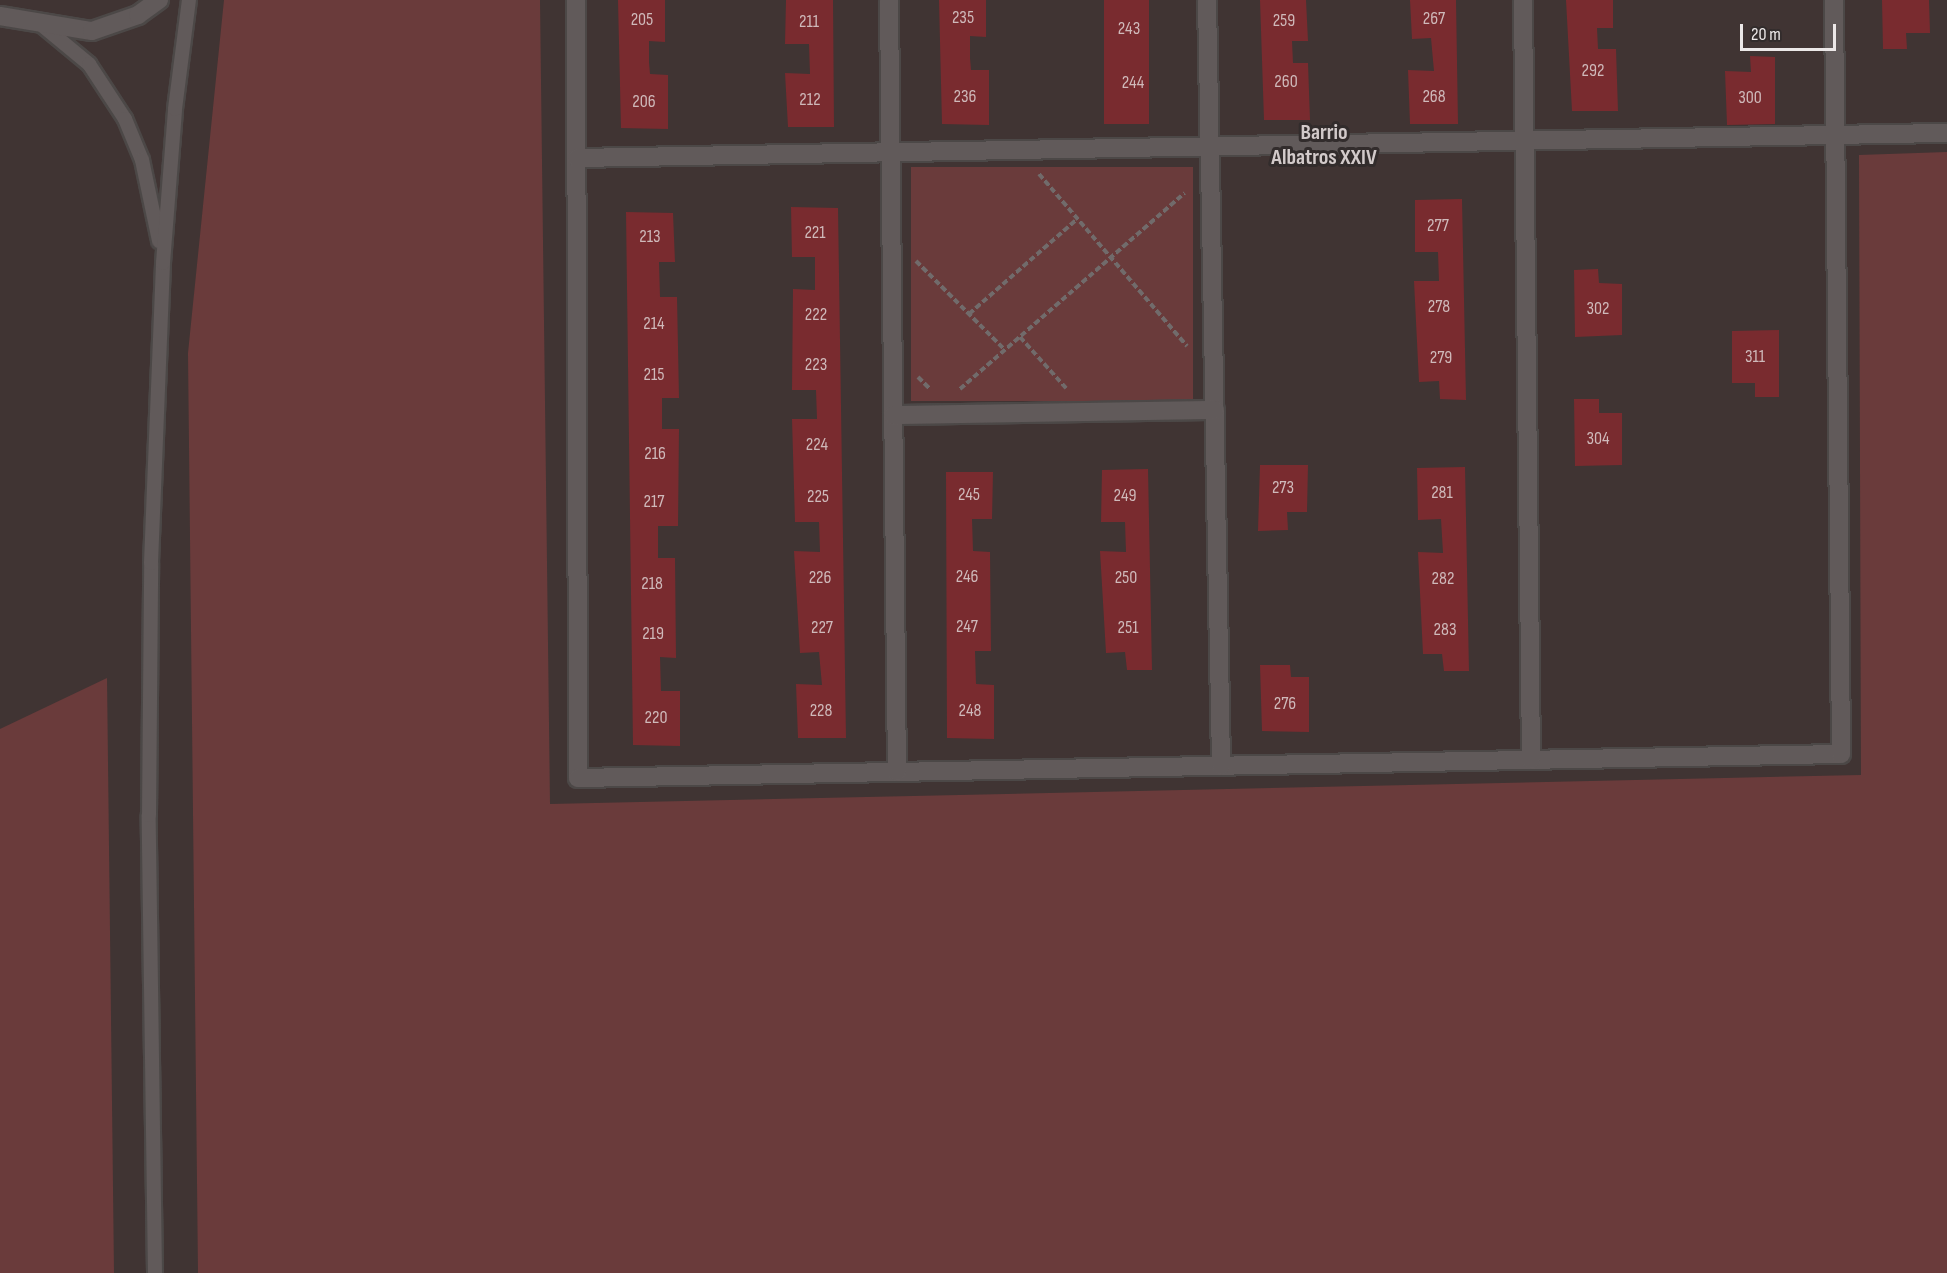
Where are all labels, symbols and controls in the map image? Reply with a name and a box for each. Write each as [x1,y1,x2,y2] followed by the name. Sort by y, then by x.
[952,7,974,29] house number: 235
[1423,8,1445,30] house number: 267
[631,9,653,31] house number: 205
[1273,10,1295,32] house number: 259
[799,11,819,33] house number: 211
[1743,12,1839,50] scale bar
[1118,18,1140,40] house number: 243
[1751,24,1781,45] text: 20 m
[1582,60,1604,82] house number: 292
[1274,71,1298,93] house number: 260
[1122,72,1144,94] house number: 244
[954,86,976,108] house number: 236
[1422,86,1446,108] house number: 268
[1738,87,1762,109] house number: 300
[799,89,821,111] house number: 212
[632,91,656,113] house number: 206
[1271,119,1377,170] district label: Barrio Albatros XXIV
[1427,215,1449,237] house number: 277
[804,222,826,244] house number: 221
[639,226,661,248] house number: 213
[1428,296,1450,318] house number: 278
[1587,298,1609,320] house number: 302
[805,304,827,326] house number: 222
[643,313,665,335] house number: 214
[1745,346,1765,368] house number: 311
[1430,347,1452,369] house number: 279
[805,354,827,376] house number: 223
[644,364,664,386] house number: 215
[1586,428,1610,450] house number: 304
[806,434,828,456] house number: 224
[644,443,666,465] house number: 216
[1272,477,1294,499] house number: 273
[1431,482,1453,504] house number: 281
[958,484,980,506] house number: 245
[1114,485,1136,507] house number: 249
[807,486,829,508] house number: 225
[644,491,664,513] house number: 217
[956,566,978,588] house number: 246
[809,567,831,589] house number: 226
[1115,567,1137,589] house number: 250
[1432,568,1454,590] house number: 282
[641,573,663,595] house number: 218
[956,616,978,638] house number: 247
[811,617,833,639] house number: 227
[1118,617,1138,639] house number: 251
[1434,619,1456,641] house number: 283
[642,623,664,645] house number: 219
[1274,693,1296,715] house number: 276
[810,700,832,722] house number: 228
[959,700,981,722] house number: 248
[645,707,667,729] house number: 220

